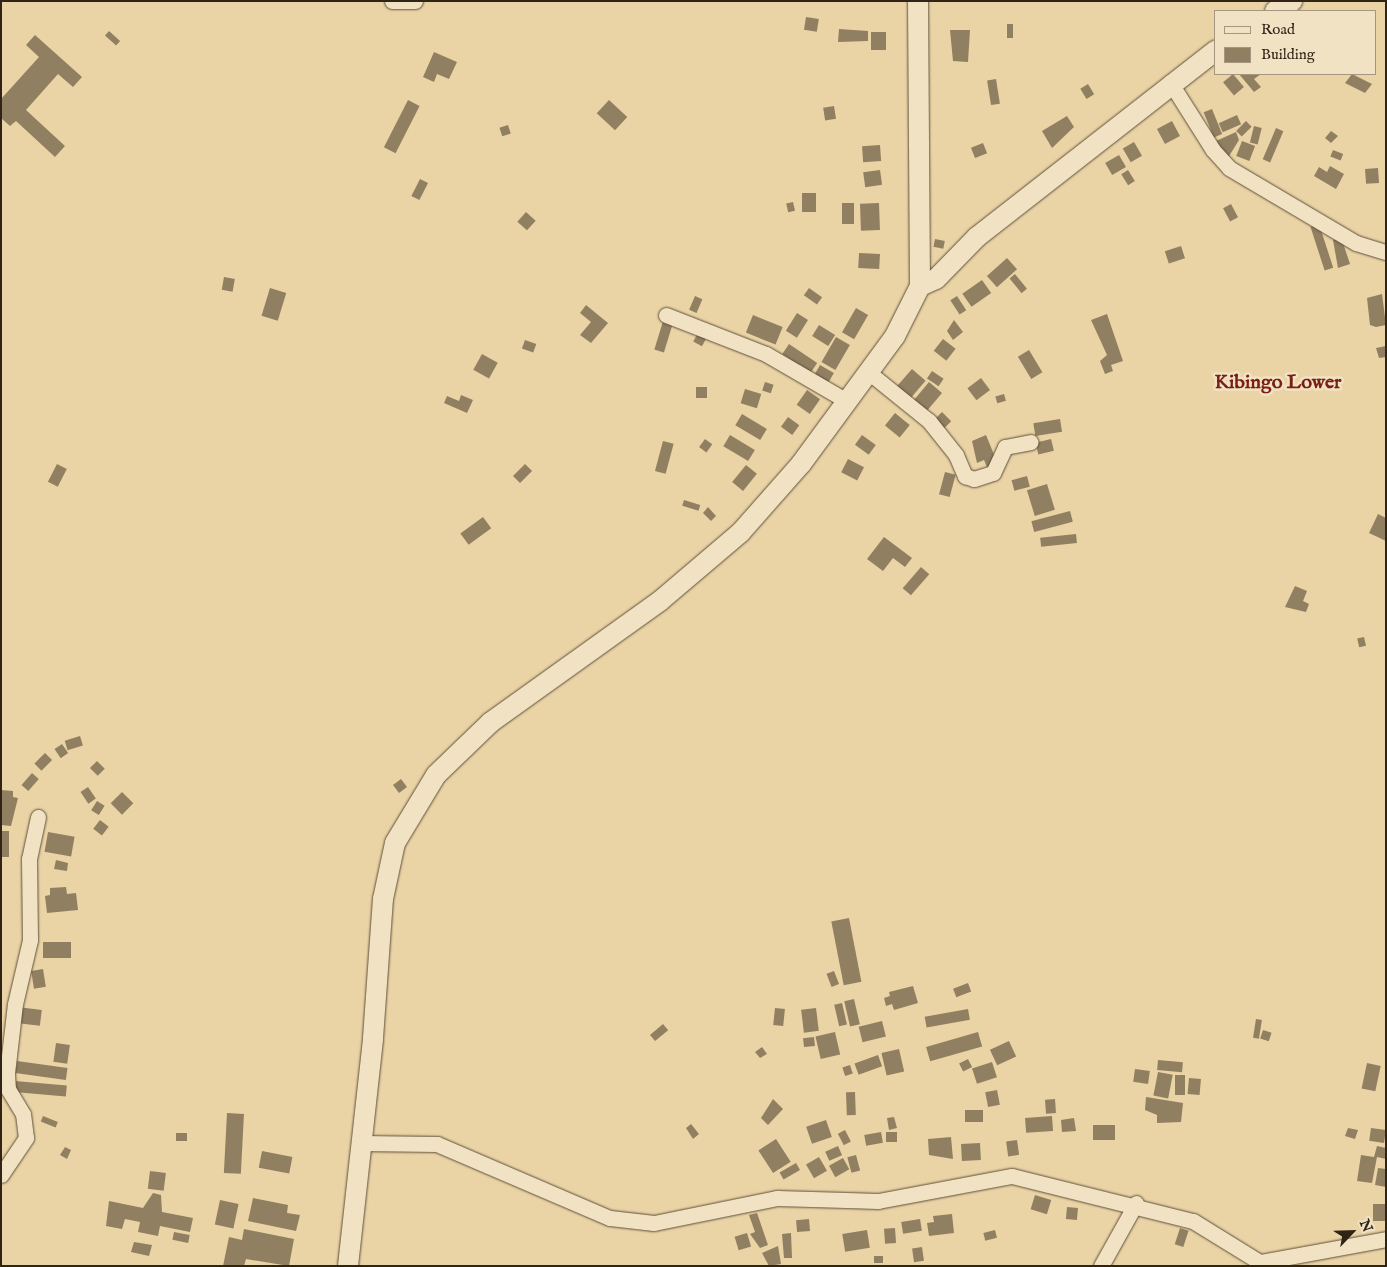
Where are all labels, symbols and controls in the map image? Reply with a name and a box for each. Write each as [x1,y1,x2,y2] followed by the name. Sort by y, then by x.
[1214,10,1377,75] legend
[1261,20,1295,39] text: Road
[1261,45,1315,64] text: Building
[1215,370,1341,394] district label: Kibingo Lower
[1327,1207,1377,1257] north arrow
[1355,1217,1376,1235] text: N

